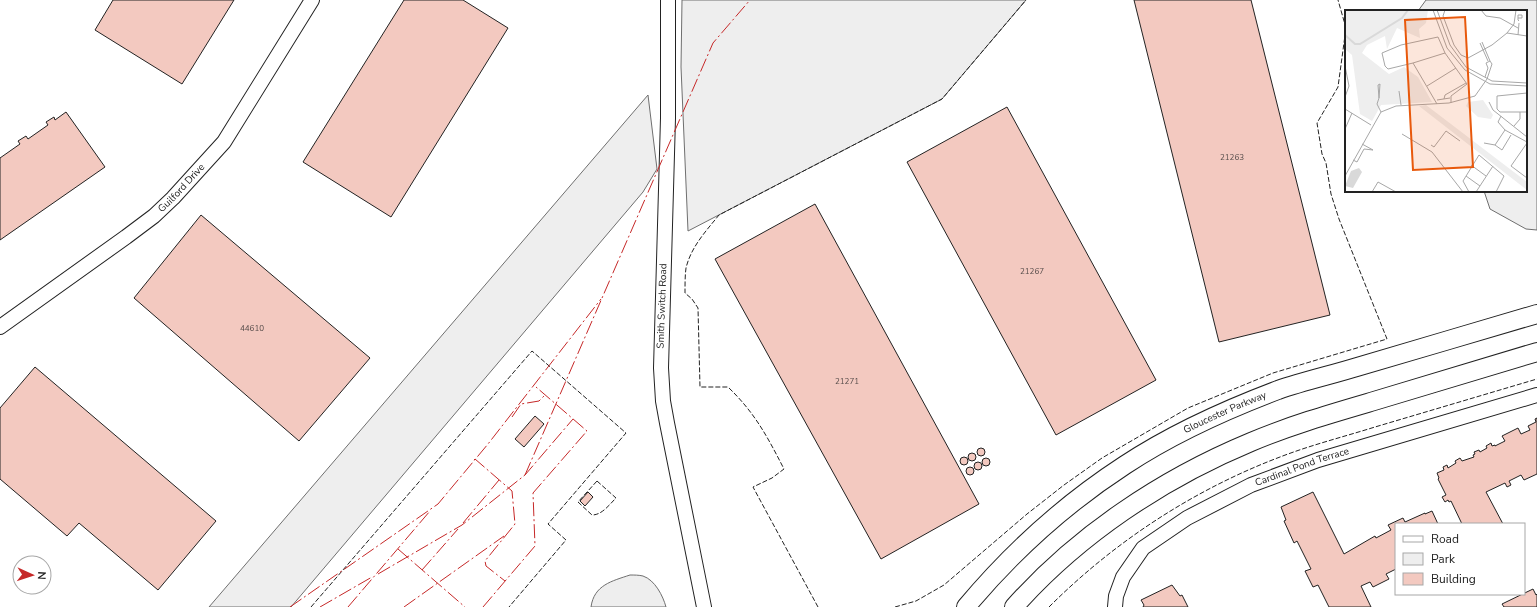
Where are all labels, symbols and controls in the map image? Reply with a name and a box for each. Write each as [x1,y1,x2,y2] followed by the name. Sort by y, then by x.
[1345,10,1527,192] inset map
[1220,152,1244,163] house number: 21263
[155,161,208,216] street label: Guilford Drive
[654,263,670,349] street label: Smith Switch Road
[1020,266,1044,277] house number: 21267
[240,323,264,334] house number: 44610
[835,376,859,387] house number: 21271
[1181,388,1269,437] street label: Gloucester Parkway
[1253,444,1351,490] street label: Cardinal Pond Terrace
[1395,523,1525,595] legend
[1431,531,1459,547] text: Road
[1431,551,1456,567] text: Park
[12,555,52,595] north arrow
[34,571,49,580] text: N
[1431,571,1476,587] text: Building

